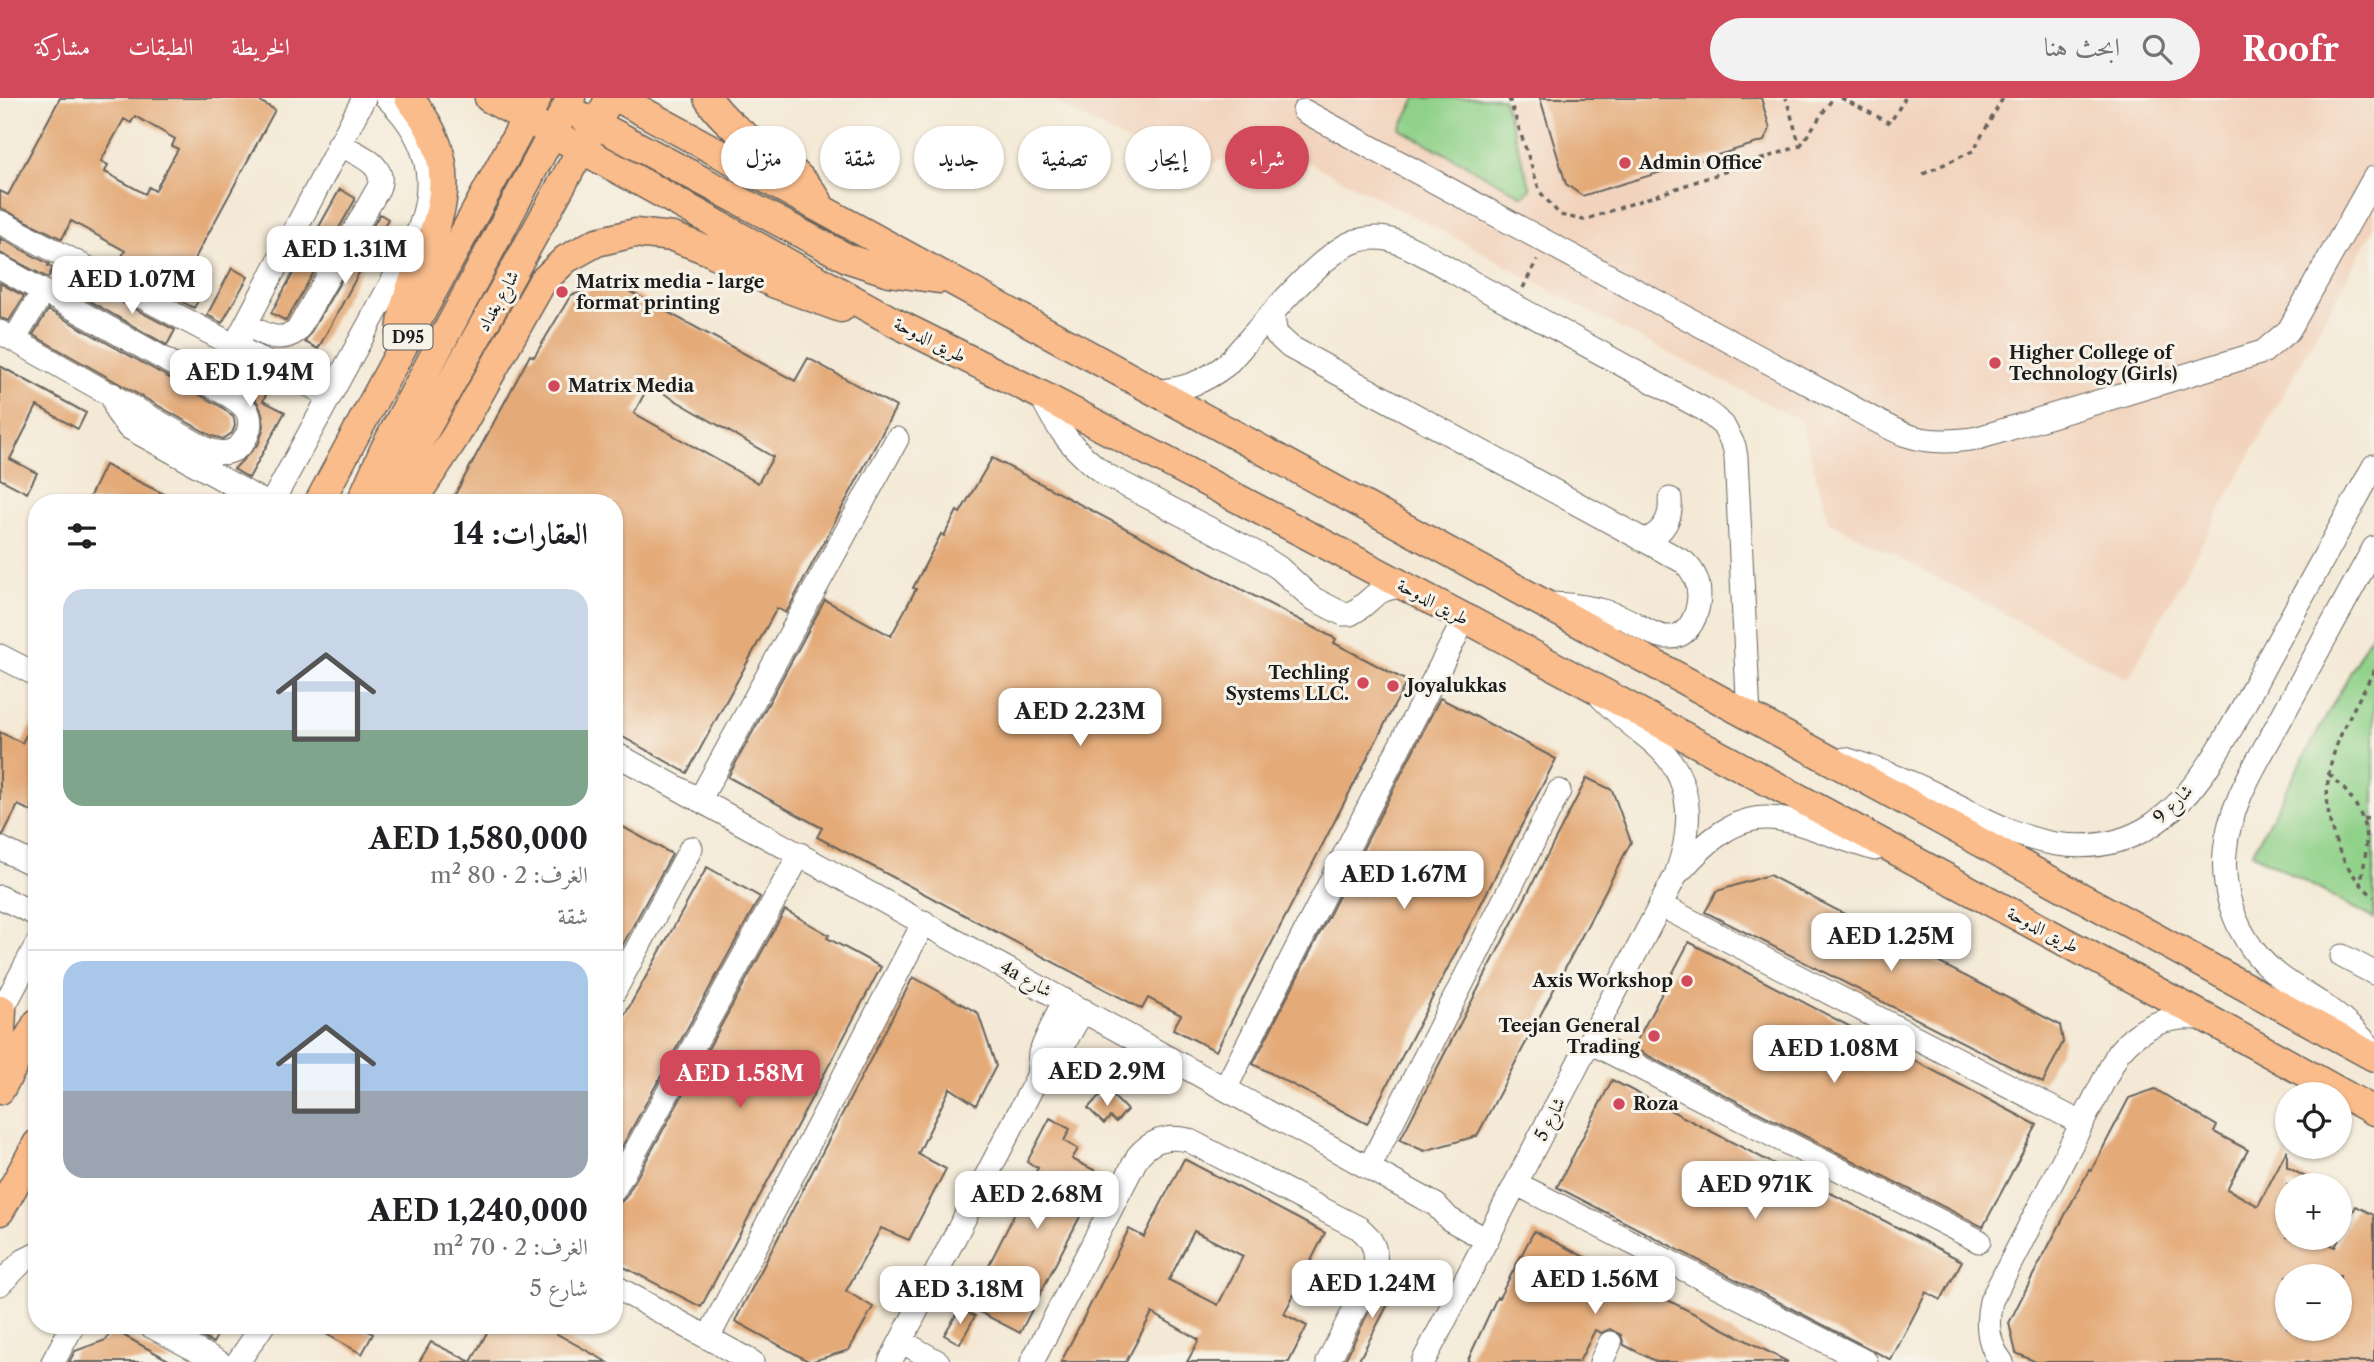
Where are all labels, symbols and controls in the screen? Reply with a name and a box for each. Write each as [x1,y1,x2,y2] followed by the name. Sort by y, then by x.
[1710,18,2200,81] search box
[2242,29,2339,70] text: Roofr
[2138,30,2176,68] icon: search
[2044,31,2120,63] text: ابحث هنا
[35,32,90,61] text: مشاركة
[128,32,194,61] text: الطبقات
[232,32,290,61] text: الخريطة
[721,126,806,189] chip: منزل
[820,126,900,189] chip: شقة
[914,126,1004,189] chip: جديد
[1018,126,1111,189] chip: تصفية
[1125,126,1211,189] chip: إيجار
[1225,126,1309,189] chip: شراء
[1638,152,1762,174] place label: Admin Office
[1617,155,1633,171] marker: Admin Office
[265,226,425,286] pin: AED 1.31M
[283,235,407,263] text: AED 1.31M
[52,256,212,316] pin: AED 1.07M
[68,265,196,293] text: AED 1.07M
[472,267,527,337] street label: شارع بغداد
[576,271,765,314] place label: Matrix media - large format printing
[554,284,570,300] marker: Matrix media - large format printing
[890,313,970,368] street label: طريق الدوحة
[384,325,432,350] road number: D95
[2009,342,2177,385] place label: Higher College of Technology (Girls)
[170,350,330,409] pin: AED 1.94M
[1987,355,2003,371] marker: Higher College of Technology (Girls)
[186,358,314,386] text: AED 1.94M
[568,375,695,397] place label: Matrix Media
[546,378,562,394] marker: Matrix Media
[453,515,588,552] text: العقارات: 14
[63,517,101,555] icon: filters
[1393,574,1473,631] street label: طريق الدوحة
[263,634,389,760] icon: home
[1225,662,1350,705] place label: Techling Systems LLC.
[1355,675,1371,691] marker: Techling Systems LLC.
[1404,675,1507,697] place label: Joyalukkas
[1385,678,1401,694] marker: Joyalukkas
[1000,688,1160,748] pin: AED 2.23M
[1014,697,1146,725] text: AED 2.23M
[2149,780,2200,831] street label: شارع 9
[369,820,588,857] text: AED 1,580,000
[1324,852,1484,911] pin: AED 1.67M
[1341,860,1467,888] text: AED 1.67M
[430,861,588,889] text: الغرف: 2 · 80 m²
[558,902,588,930] text: شقة
[2003,902,2083,959] street label: طريق الدوحة
[1811,914,1971,973] pin: AED 1.25M
[1827,922,1955,950] text: AED 1.25M
[994,956,1056,1006] street label: 4a شارع
[1532,970,1673,992] place label: Axis Workshop
[1679,973,1695,989] marker: Axis Workshop
[263,1006,389,1132] icon: home
[1499,1015,1641,1058] place label: Teejan General Trading
[1754,1026,1914,1085] pin: AED 1.08M
[1646,1028,1662,1044] marker: Teejan General Trading
[1769,1034,1899,1062] text: AED 1.08M
[1035,1048,1179,1108] pin: AED 2.9M
[660,1051,820,1110] pin: AED 1.58M
[1048,1057,1166,1085] text: AED 2.9M
[676,1059,804,1087] text: AED 1.58M
[2275,1082,2352,1341] map controls
[2275,1082,2352,1159] button: locate
[1633,1093,1679,1115] place label: Roza
[1530,1094,1574,1146] street label: شارع 5
[1611,1096,1627,1112] marker: Roza
[1683,1162,1827,1221] pin: AED 971K
[1698,1170,1812,1198] text: AED 971K
[957,1172,1117,1231] pin: AED 2.68M
[2275,1173,2352,1250] button: +
[971,1180,1103,1208] text: AED 2.68M
[368,1192,588,1229] text: AED 1,240,000
[433,1233,588,1261] text: الغرف: 2 · 70 m²
[1515,1256,1675,1316] pin: AED 1.56M
[1292,1260,1452,1320] pin: AED 1.24M
[2275,1264,2352,1341] button: −
[1531,1265,1659,1293] text: AED 1.56M
[880,1266,1040,1326] pin: AED 3.18M
[1308,1269,1436,1297] text: AED 1.24M
[529,1274,588,1302] text: شارع 5
[896,1275,1024,1303] text: AED 3.18M

